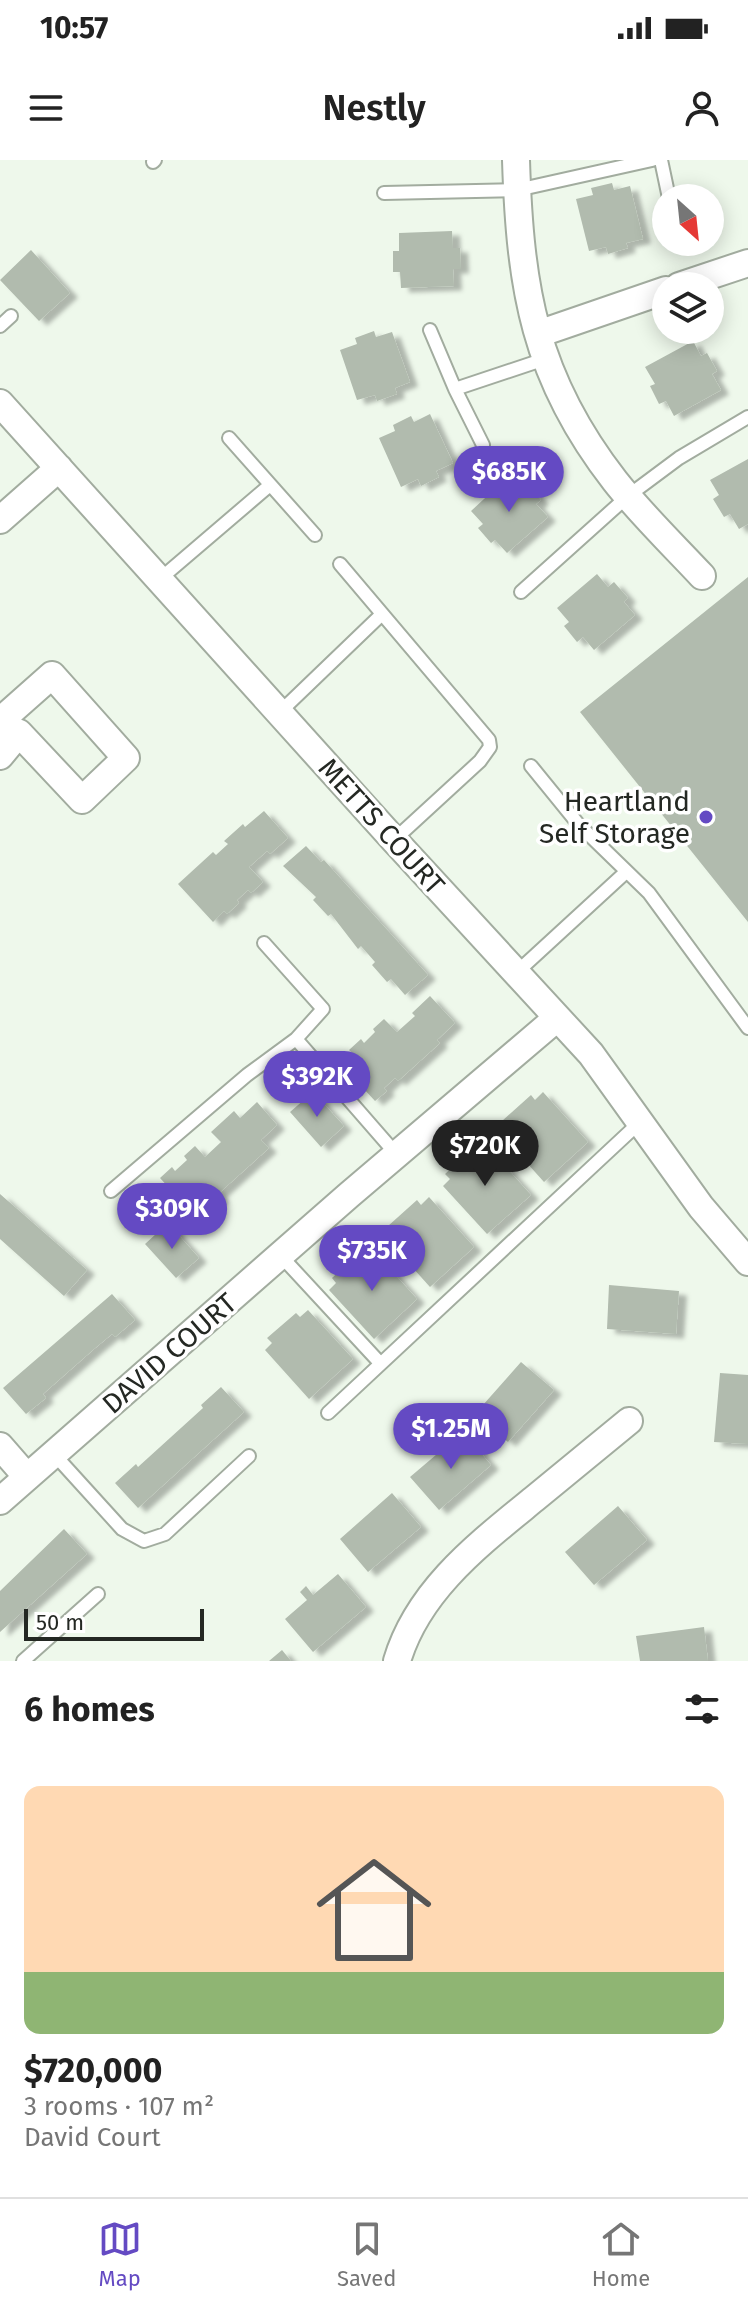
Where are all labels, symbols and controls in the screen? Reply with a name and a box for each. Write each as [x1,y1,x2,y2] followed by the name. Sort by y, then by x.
[40,10,108,46] text: 10:57
[24,86,68,130] icon: menu
[322,86,426,130] text: Nestly
[680,86,724,130] icon: person
[652,184,724,256] north arrow
[652,184,724,344] map controls
[652,272,724,344] button: layers
[453,446,565,514] pin: $685K
[472,456,546,487] text: $685K
[312,751,452,902] street label: METTS COURT
[539,785,690,850] place label: Heartland Self Storage
[697,808,715,826] marker: Heartland Self Storage
[261,1051,373,1119] pin: $392K
[281,1061,353,1092] text: $392K
[429,1120,541,1188] pin: $720K
[450,1130,520,1161] text: $720K
[116,1183,228,1251] pin: $309K
[135,1193,209,1224] text: $309K
[316,1225,428,1293] pin: $735K
[337,1235,407,1266] text: $735K
[96,1286,243,1420] street label: DAVID COURT
[386,1403,516,1471] pin: $1.25M
[411,1413,491,1444] text: $1.25M
[24,1605,204,1641] scale bar
[36,1609,84,1636] text: 50 m
[680,1687,724,1731] icon: filters
[24,1689,155,1730] text: 6 homes
[302,1838,446,1982] icon: home
[24,2050,162,2091] text: $720,000
[24,2091,214,2122] text: 3 rooms · 107 m²
[24,2122,161,2153] text: David Court
[98,2217,142,2292] tab: Map
[337,2217,396,2292] tab: Saved
[592,2217,650,2292] tab: Home

